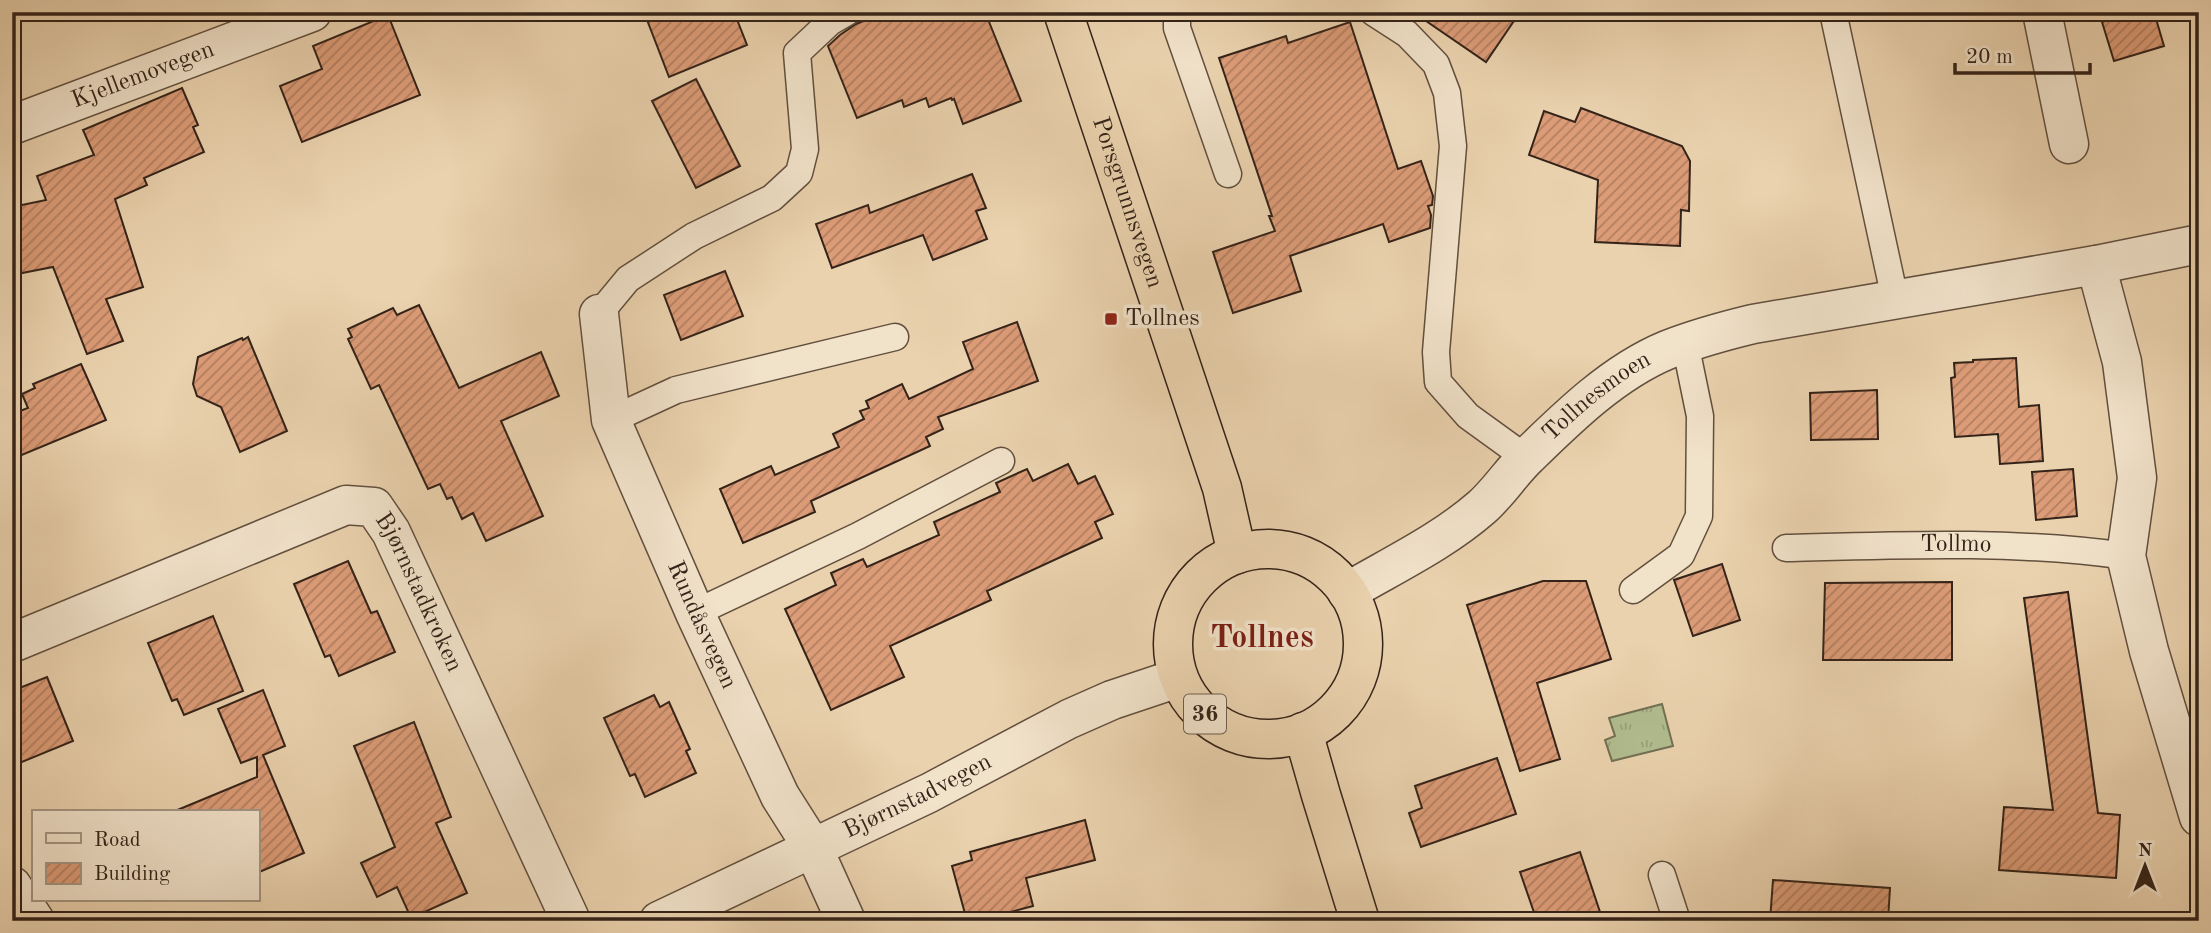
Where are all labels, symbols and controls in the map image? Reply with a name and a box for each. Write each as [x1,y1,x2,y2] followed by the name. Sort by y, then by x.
[1955,32,2090,76] scale bar
[68,38,218,113] street label: Kjellemovegen
[1966,47,2013,68] text: 20 m
[1087,114,1166,291] street label: Porsgrunnsvegen
[1125,307,1200,331] place label: Tollnes
[1103,311,1119,327] marker: Tollnes
[1539,348,1655,446] street label: Tollnesmoen
[370,509,466,676] street label: Bjørnstadkroken
[1920,533,1992,557] street label: Tollmo
[662,558,741,693] street label: Rundåsvegen
[1210,623,1314,655] district label: Tollnes
[1184,694,1226,734] road number: 36
[840,750,996,844] street label: Bjørnstadvegen
[32,810,259,902] legend
[94,830,141,851] text: Road
[2110,832,2180,902] north arrow
[2138,842,2153,861] text: N
[94,864,171,885] text: Building

